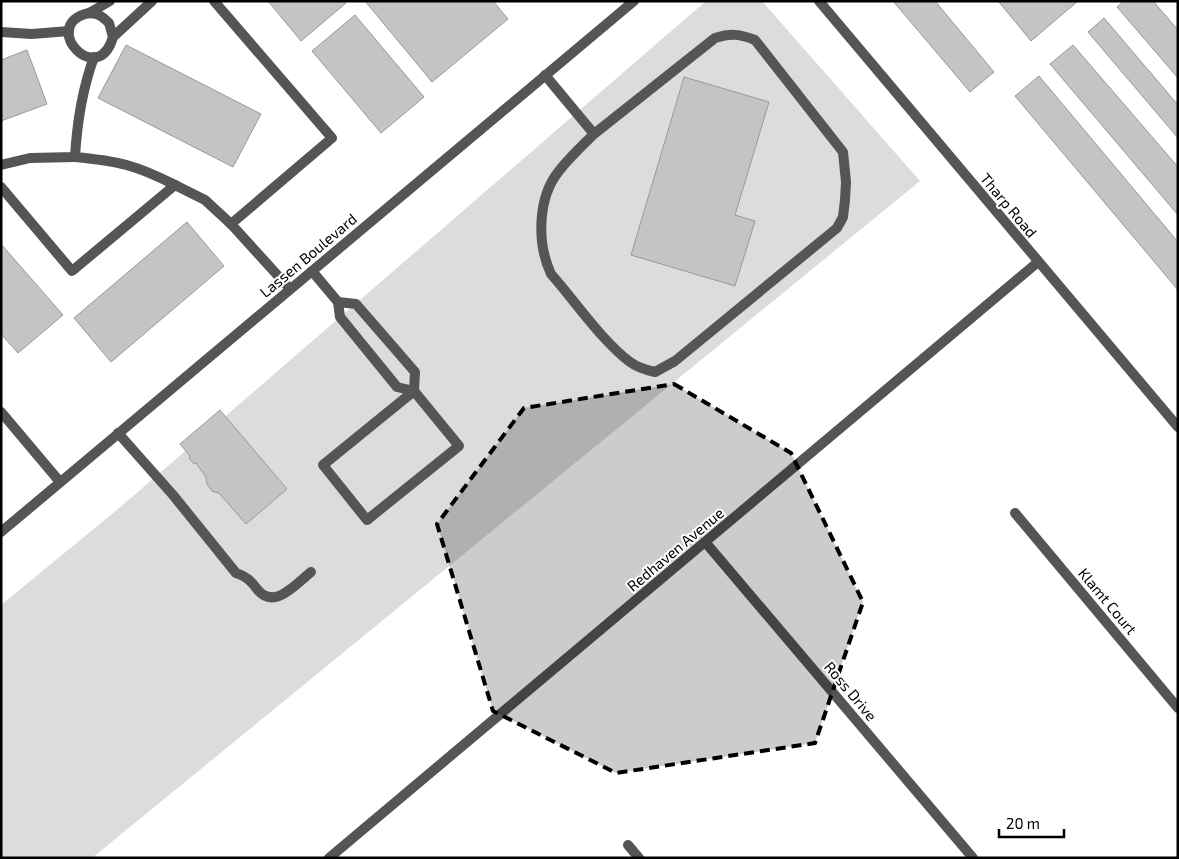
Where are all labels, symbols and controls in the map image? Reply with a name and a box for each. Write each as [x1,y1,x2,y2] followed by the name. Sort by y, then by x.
[977,169,1041,241] street label: Tharp Road
[256,209,360,301] street label: Lassen Boulevard
[623,503,727,595] street label: Redhaven Avenue
[1075,564,1141,638] street label: Klamt Court
[821,658,881,724] street label: Ross Drive
[999,806,1064,838] scale bar
[1006,814,1040,832] text: 20 m

